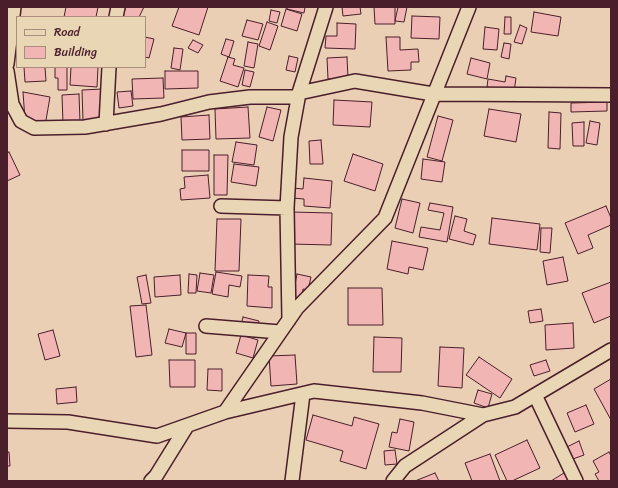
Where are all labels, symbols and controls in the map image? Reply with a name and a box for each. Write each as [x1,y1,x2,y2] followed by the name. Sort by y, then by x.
[16,16,146,68] legend
[54,21,80,43] text: Road
[54,41,97,63] text: Building

